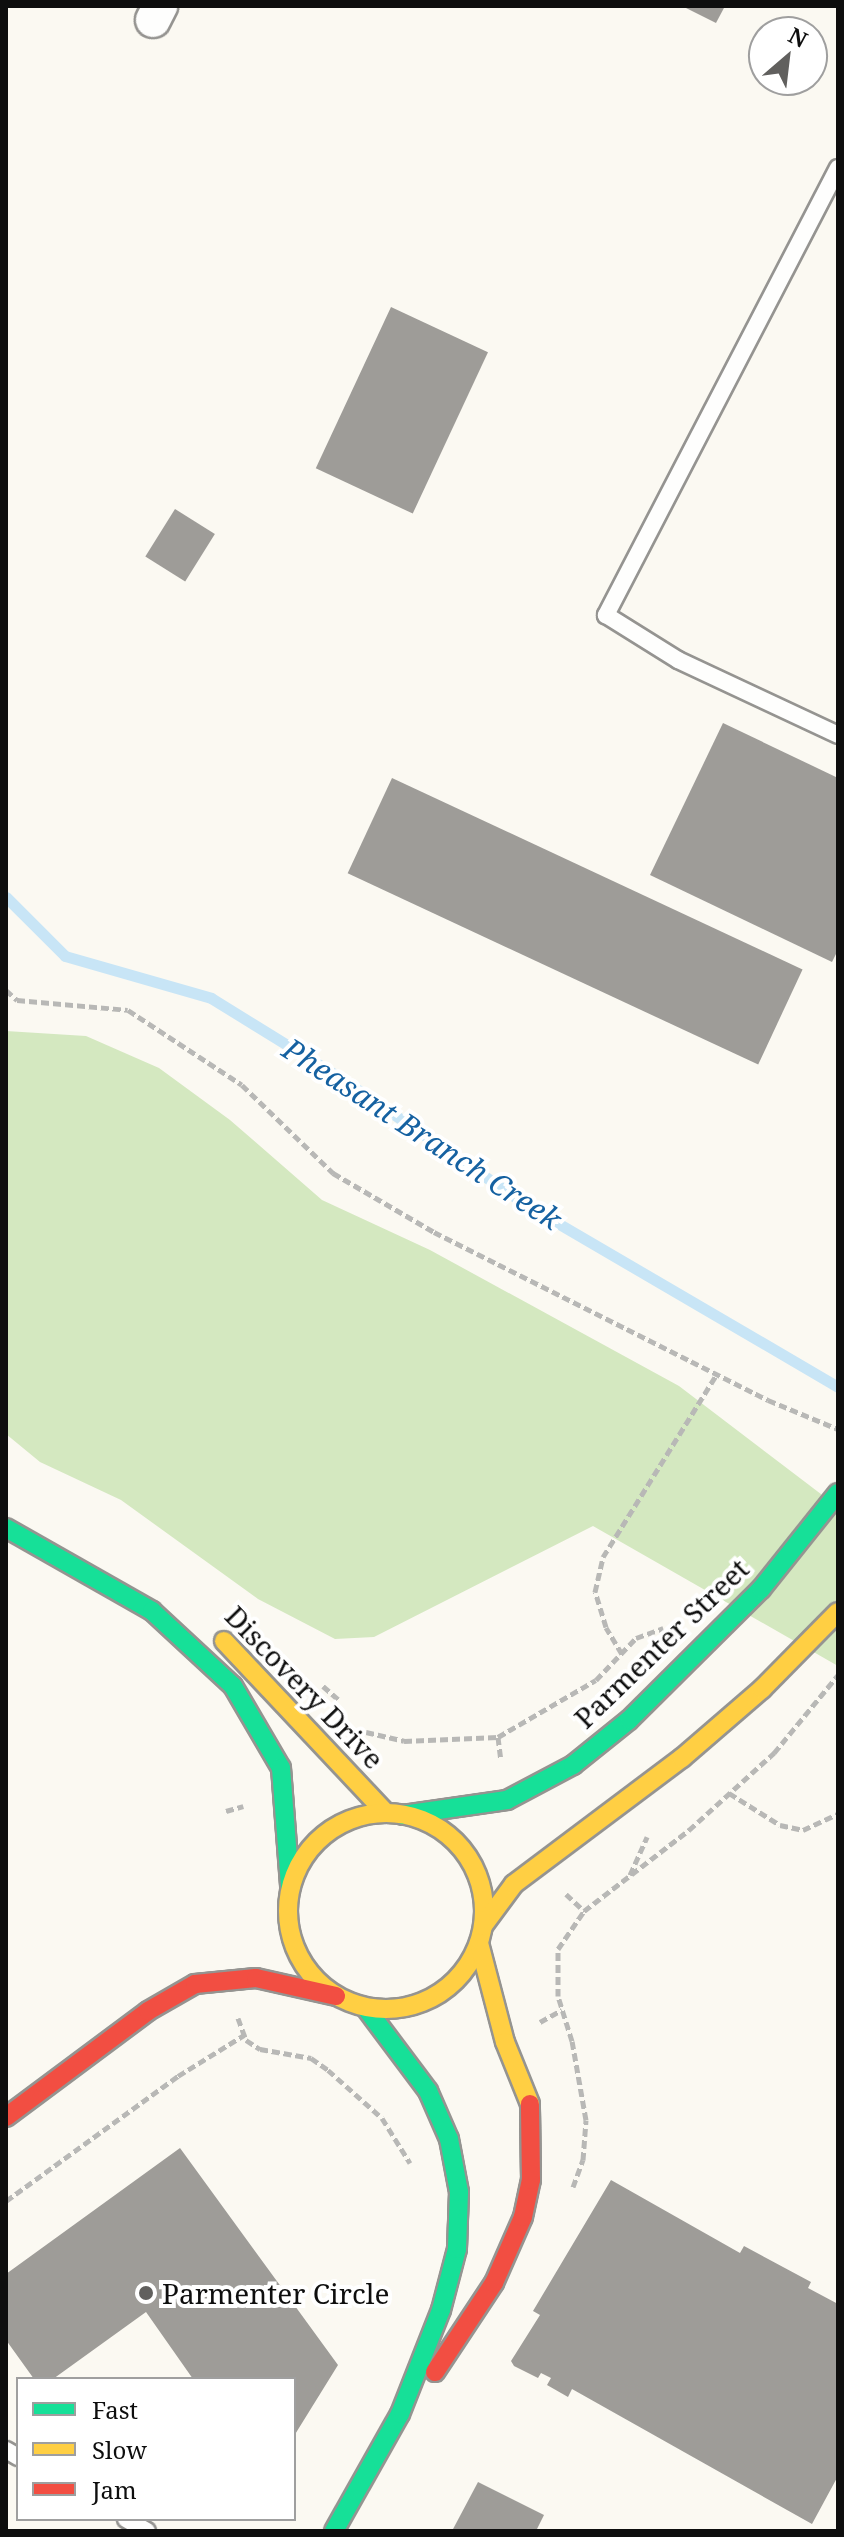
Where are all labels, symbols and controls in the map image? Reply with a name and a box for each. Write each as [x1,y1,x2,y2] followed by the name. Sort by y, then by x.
[748,16,828,96] north arrow
[784,19,813,54] text: N
[276,1031,568,1237] water label: Pheasant Branch Creek
[567,1551,755,1735] street label: Parmenter Street
[219,1599,391,1775] street label: Discovery Drive
[162,2276,389,2310] place label: Parmenter Circle
[137,2284,155,2302] marker: Parmenter Circle
[16,2377,296,2521] legend
[92,2393,138,2426] text: Fast
[92,2433,147,2466] text: Slow
[92,2473,137,2506] text: Jam

